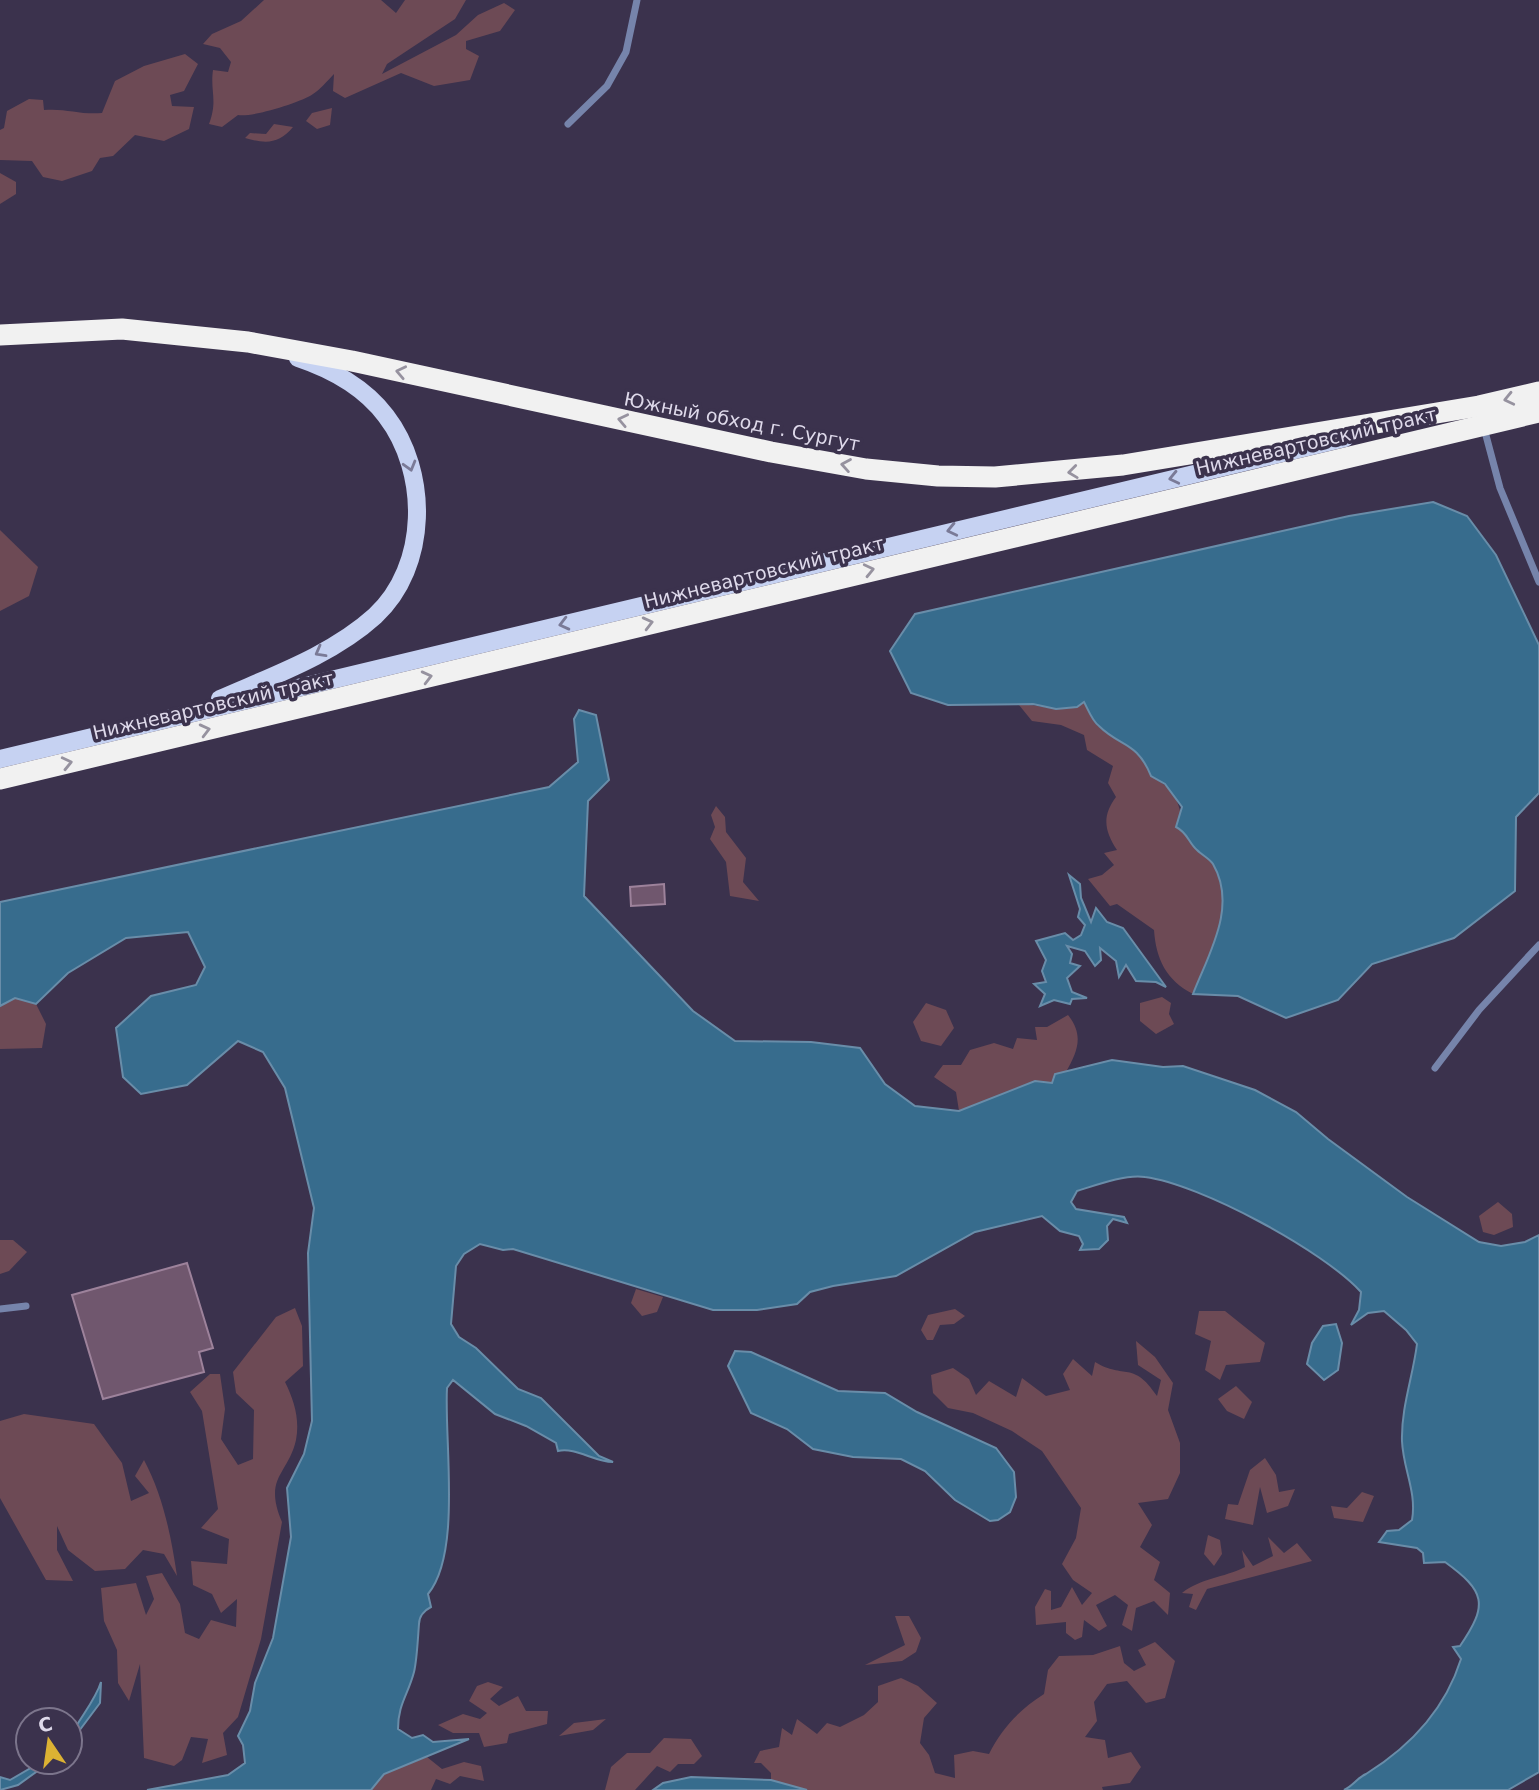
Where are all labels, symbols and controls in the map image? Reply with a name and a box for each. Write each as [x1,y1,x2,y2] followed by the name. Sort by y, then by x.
[395,365,407,380] one-way arrow
[622,387,862,455] street label: Южный обход г. Сургут
[1503,391,1515,405] one-way arrow
[1193,403,1439,479] street label: Нижневартовский тракт
[617,414,629,428] one-way arrow
[840,459,852,474] one-way arrow
[402,460,416,472] one-way arrow
[1067,464,1078,479] one-way arrow
[1168,470,1180,484] one-way arrow
[946,522,958,536] one-way arrow
[642,531,886,613] street label: Нижневартовский тракт
[863,563,875,578] one-way arrow
[558,616,570,630] one-way arrow
[642,617,654,632] one-way arrow
[315,644,327,657] one-way arrow
[90,667,336,743] street label: Нижневартовский тракт
[420,671,432,685] one-way arrow
[199,724,211,739] one-way arrow
[60,757,72,771] one-way arrow
[14,1706,84,1776] north arrow
[36,1712,54,1737] text: С

